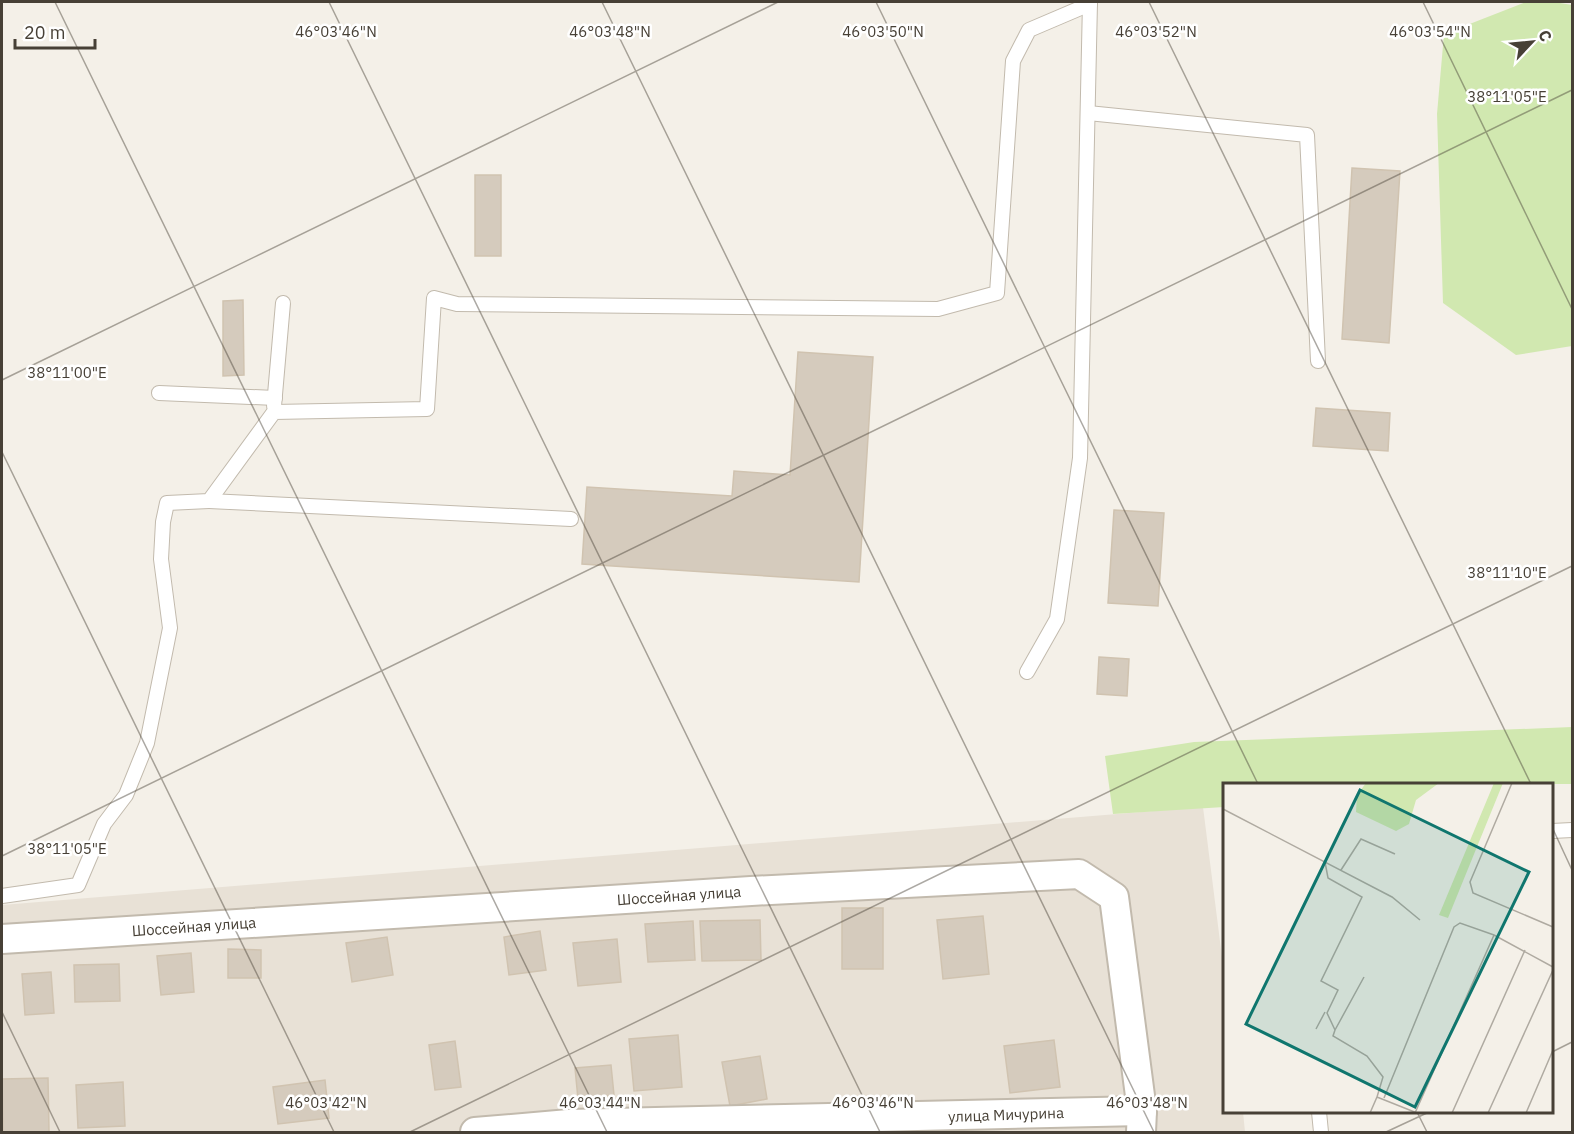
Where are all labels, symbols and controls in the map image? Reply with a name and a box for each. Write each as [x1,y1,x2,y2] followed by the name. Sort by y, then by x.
[15,12,94,50] scale bar
[1502,12,1562,72] north arrow
[24,21,66,44] text: 20 m
[295,22,377,41] text: 46°03'46"N
[569,22,651,41] text: 46°03'48"N
[842,22,924,41] text: 46°03'50"N
[1115,22,1197,41] text: 46°03'52"N
[1389,22,1471,41] text: 46°03'54"N
[1534,26,1557,44] text: С
[1467,87,1547,106] text: 38°11'05"E
[27,363,107,382] text: 38°11'00"E
[1467,563,1547,582] text: 38°11'10"E
[1223,783,1553,1113] inset map
[27,839,107,858] text: 38°11'05"E
[616,882,742,909] street label: Шоссейная улица
[131,913,257,940] street label: Шоссейная улица
[285,1093,367,1112] text: 46°03'42"N
[559,1093,641,1112] text: 46°03'44"N
[832,1093,914,1112] text: 46°03'46"N
[1106,1093,1188,1112] text: 46°03'48"N
[948,1103,1064,1126] street label: улица Мичурина

